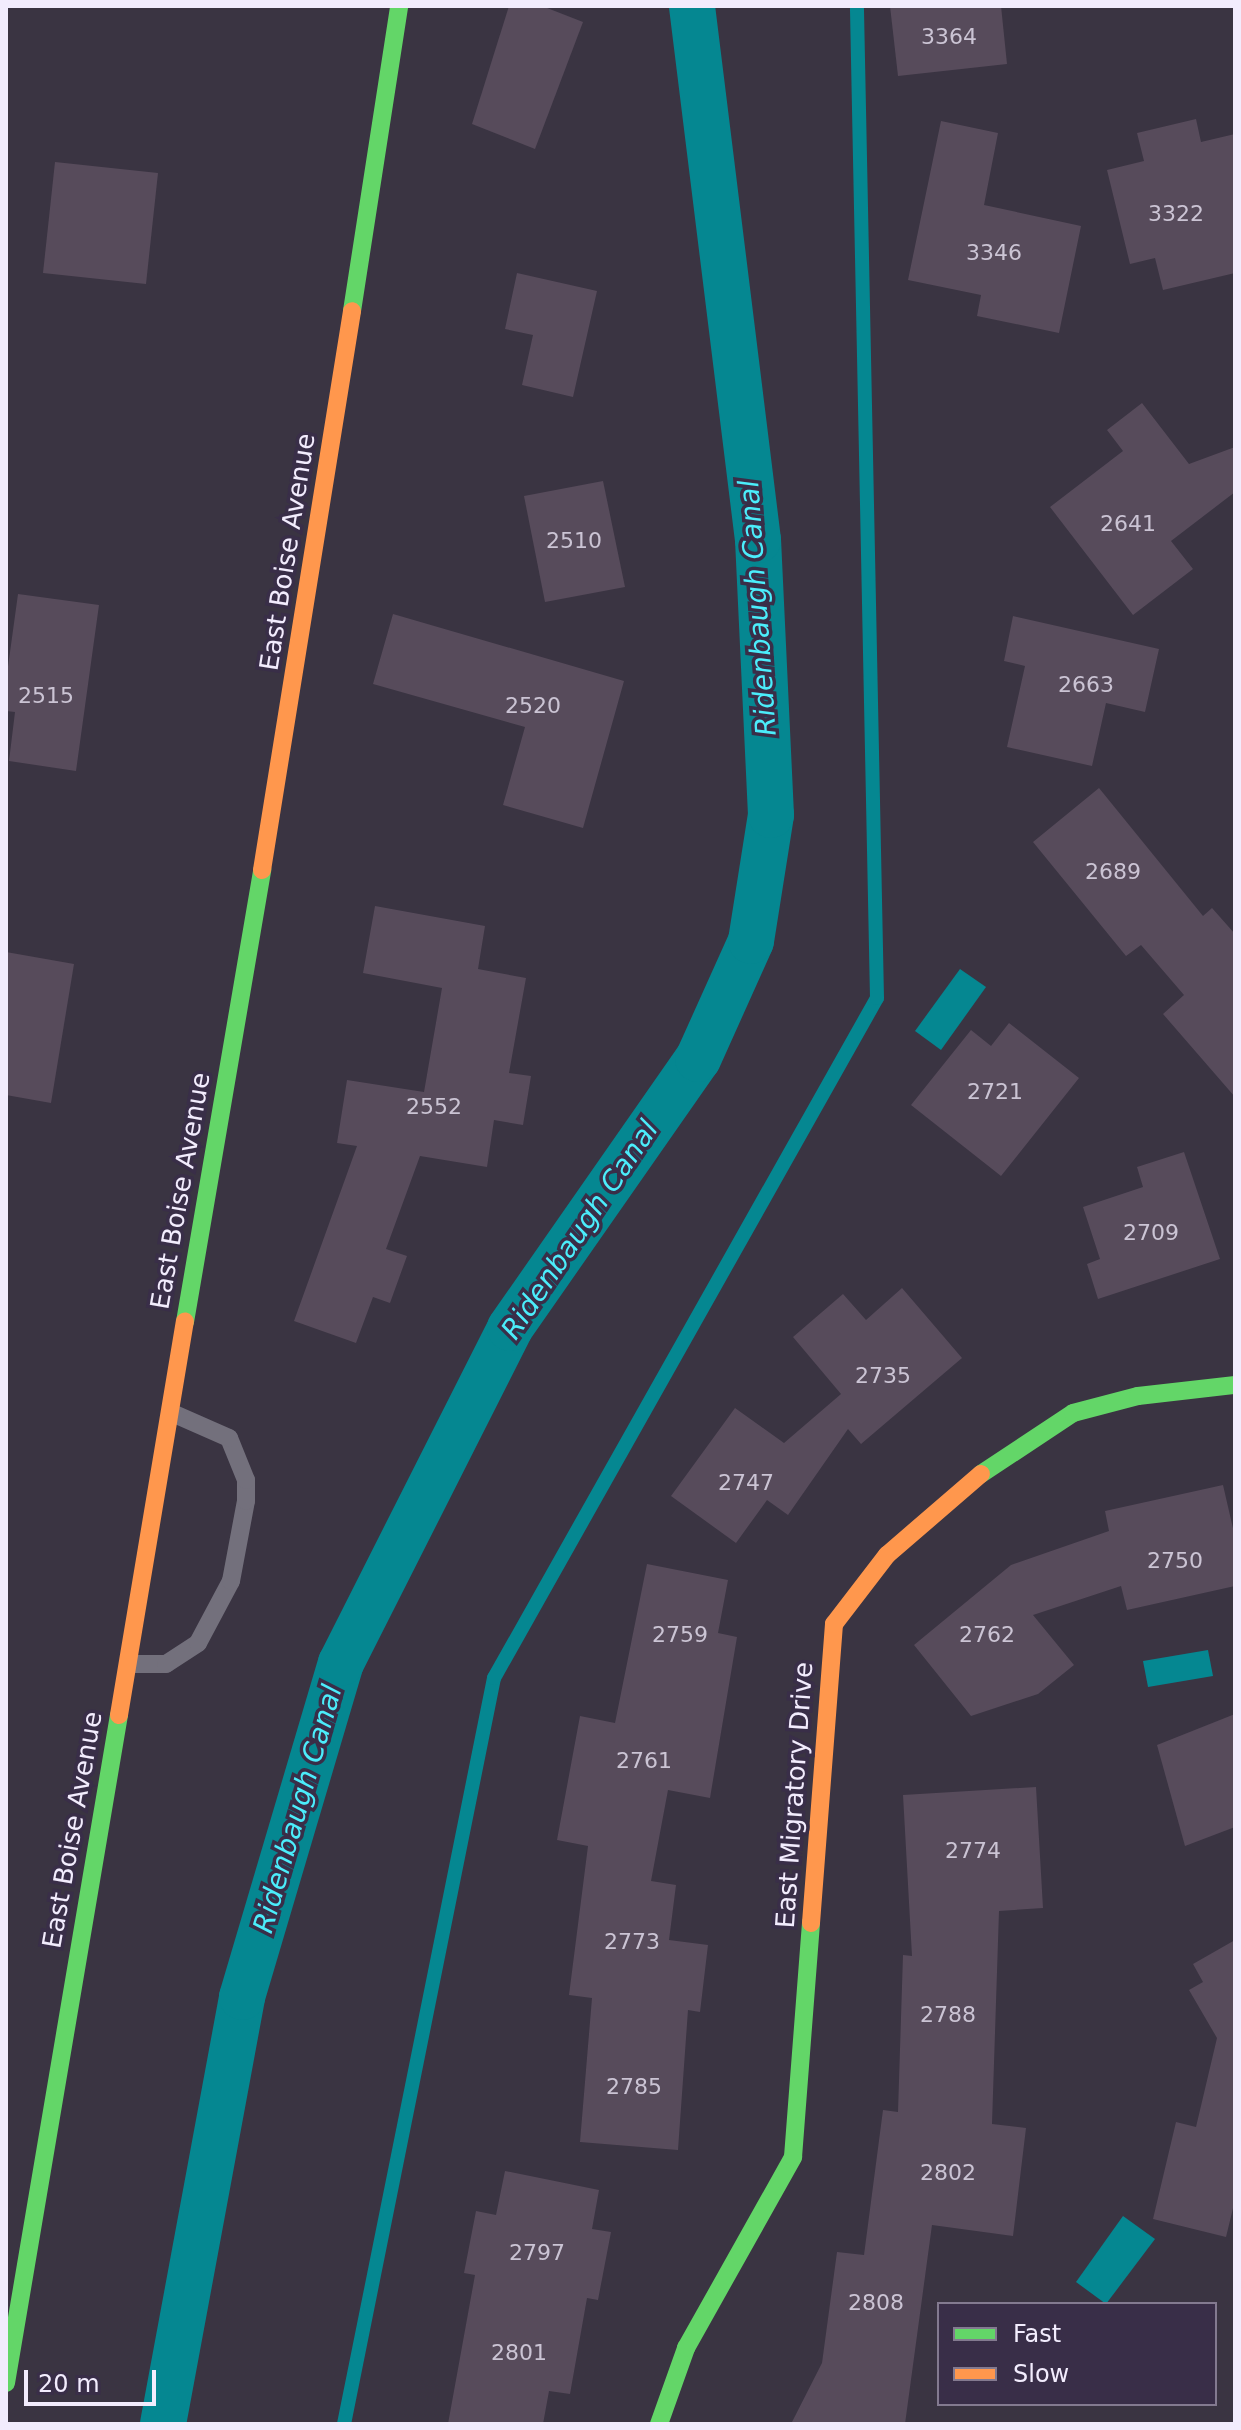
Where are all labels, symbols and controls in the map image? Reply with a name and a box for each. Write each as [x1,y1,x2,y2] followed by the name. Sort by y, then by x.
[921,24,977,50] house number: 3364
[1148,201,1204,227] house number: 3322
[966,240,1022,266] house number: 3346
[254,431,322,673] street label: East Boise Avenue
[732,479,784,737] water label: Ridenbaugh Canal
[1100,511,1156,537] house number: 2641
[546,528,602,554] house number: 2510
[1058,672,1114,698] house number: 2663
[18,683,74,709] house number: 2515
[505,693,561,719] house number: 2520
[1085,859,1141,885] house number: 2689
[145,1070,217,1312] street label: East Boise Avenue
[967,1079,1023,1105] house number: 2721
[406,1094,462,1120] house number: 2552
[494,1114,666,1346] water label: Ridenbaugh Canal
[1123,1220,1179,1246] house number: 2709
[855,1363,911,1389] house number: 2735
[718,1470,774,1496] house number: 2747
[1147,1548,1203,1574] house number: 2750
[652,1622,708,1648] house number: 2759
[959,1622,1015,1648] house number: 2762
[770,1661,820,1929] street label: East Migratory Drive
[247,1681,349,1937] water label: Ridenbaugh Canal
[37,1709,109,1951] street label: East Boise Avenue
[616,1748,672,1774] house number: 2761
[945,1838,1001,1864] house number: 2774
[604,1929,660,1955] house number: 2773
[920,2002,976,2028] house number: 2788
[606,2074,662,2100] house number: 2785
[920,2160,976,2186] house number: 2802
[509,2240,565,2266] house number: 2797
[848,2290,904,2316] house number: 2808
[937,2302,1217,2406] legend
[1013,2320,1061,2348] text: Fast
[491,2340,547,2366] house number: 2801
[28,2354,160,2404] scale bar
[1013,2360,1069,2388] text: Slow
[38,2370,100,2398] text: 20 m

